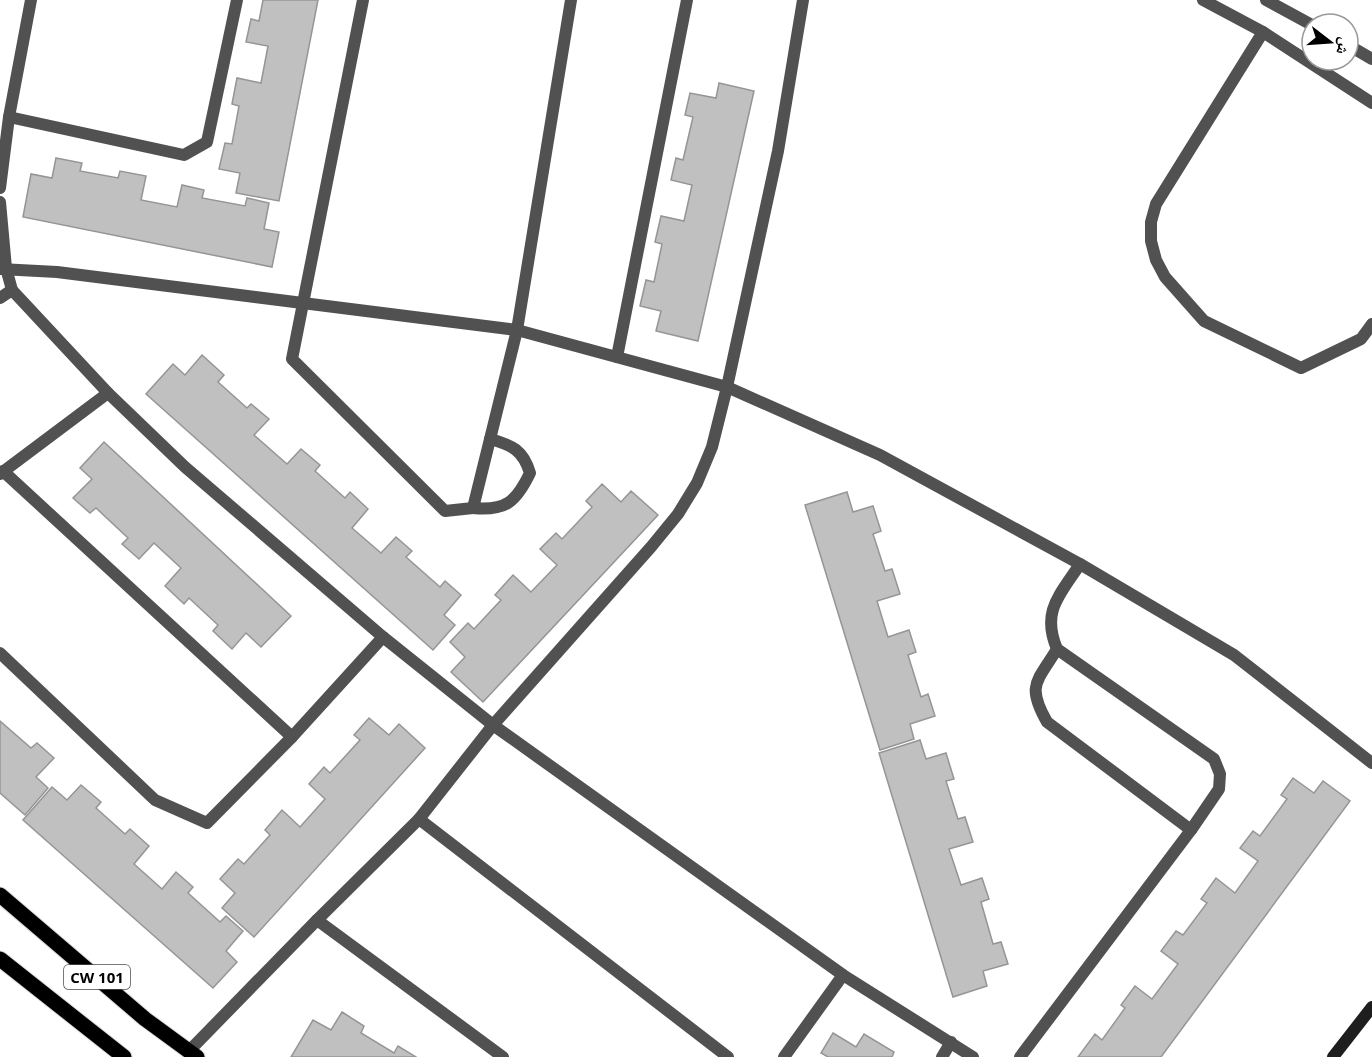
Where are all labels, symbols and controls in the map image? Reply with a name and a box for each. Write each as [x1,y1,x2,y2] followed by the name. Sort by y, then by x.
[1300,12,1360,72] north arrow
[1331,35,1357,58] text: ش
[64,965,130,989] road number: CW 101

